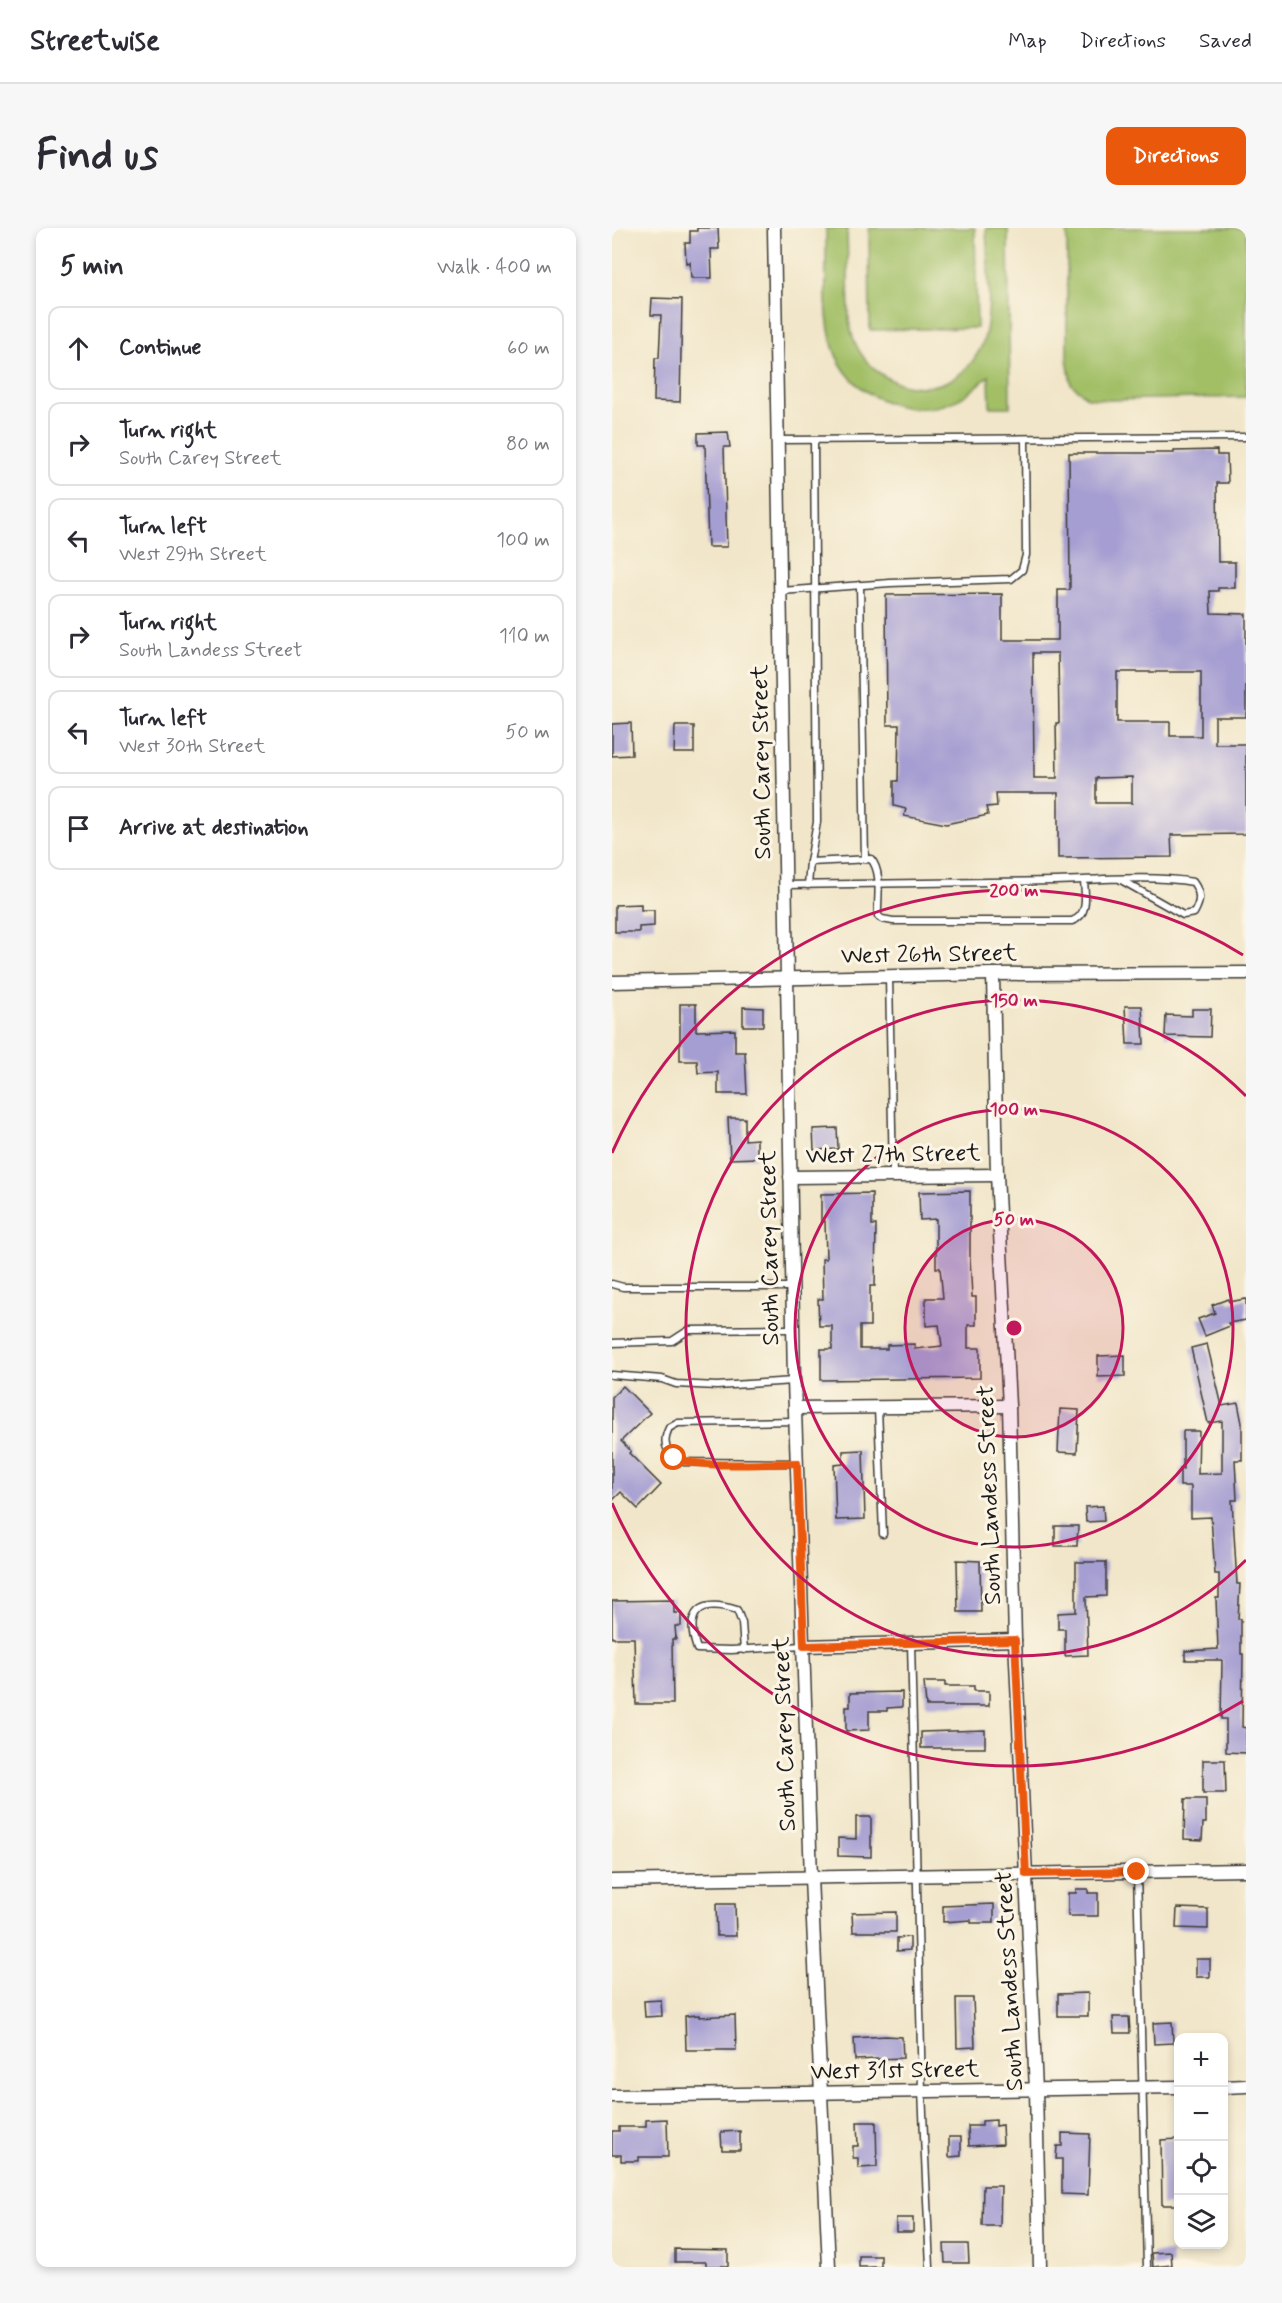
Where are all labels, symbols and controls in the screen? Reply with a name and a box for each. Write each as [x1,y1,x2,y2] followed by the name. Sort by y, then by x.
[30,23,160,60] text: Streetwise
[1008,27,1047,55] text: Map
[1080,27,1166,55] text: Directions
[1199,27,1252,55] text: Saved
[1106,127,1246,185] button: Directions
[36,129,158,184] text: Find us
[60,250,124,284] text: 5 min
[437,254,552,281] text: Walk · 400 m
[62,332,95,365] icon: ahead
[119,334,201,362] text: Continue
[507,335,550,362] text: 60 m
[119,417,217,445] text: Turn right
[62,428,95,461] icon: right
[506,431,550,458] text: 80 m
[119,445,282,472] text: South Carey Street
[119,513,207,541] text: Turn left
[62,524,95,557] icon: left
[496,527,550,554] text: 100 m
[119,541,267,568] text: West 29th Street
[119,609,217,637] text: Turn right
[62,620,95,653] icon: right
[499,623,550,650] text: 110 m
[119,637,303,664] text: South Landess Street
[745,664,779,860] street label: South Carey Street
[119,705,207,733] text: Turn left
[62,716,95,749] icon: left
[505,719,550,746] text: 50 m
[119,733,265,760] text: West 30th Street
[62,812,95,845] icon: arrive
[119,814,309,842] text: Arrive at destination
[989,879,1039,903] text: 200 m
[841,938,1017,972] street label: West 26th Street
[990,989,1038,1013] text: 150 m
[990,1098,1038,1122] text: 100 m
[805,1138,981,1172] street label: West 27th Street
[753,1150,787,1346] street label: South Carey Street
[994,1208,1034,1232] text: 50 m
[1004,1318,1024,1338] centre of rings
[971,1384,1009,1606] street label: South Landess Street
[660,1444,686,1470] route start
[766,1636,804,1832] street label: South Carey Street
[1123,1858,1149,1884] route end
[989,1870,1031,2092] street label: South Landess Street
[1174,2033,1228,2249] map controls
[1174,2033,1228,2087] button: +
[810,2054,980,2088] street label: West 31st Street
[1174,2087,1228,2141] button: −
[1174,2141,1228,2195] button: locate
[1174,2195,1228,2249] button: layers

